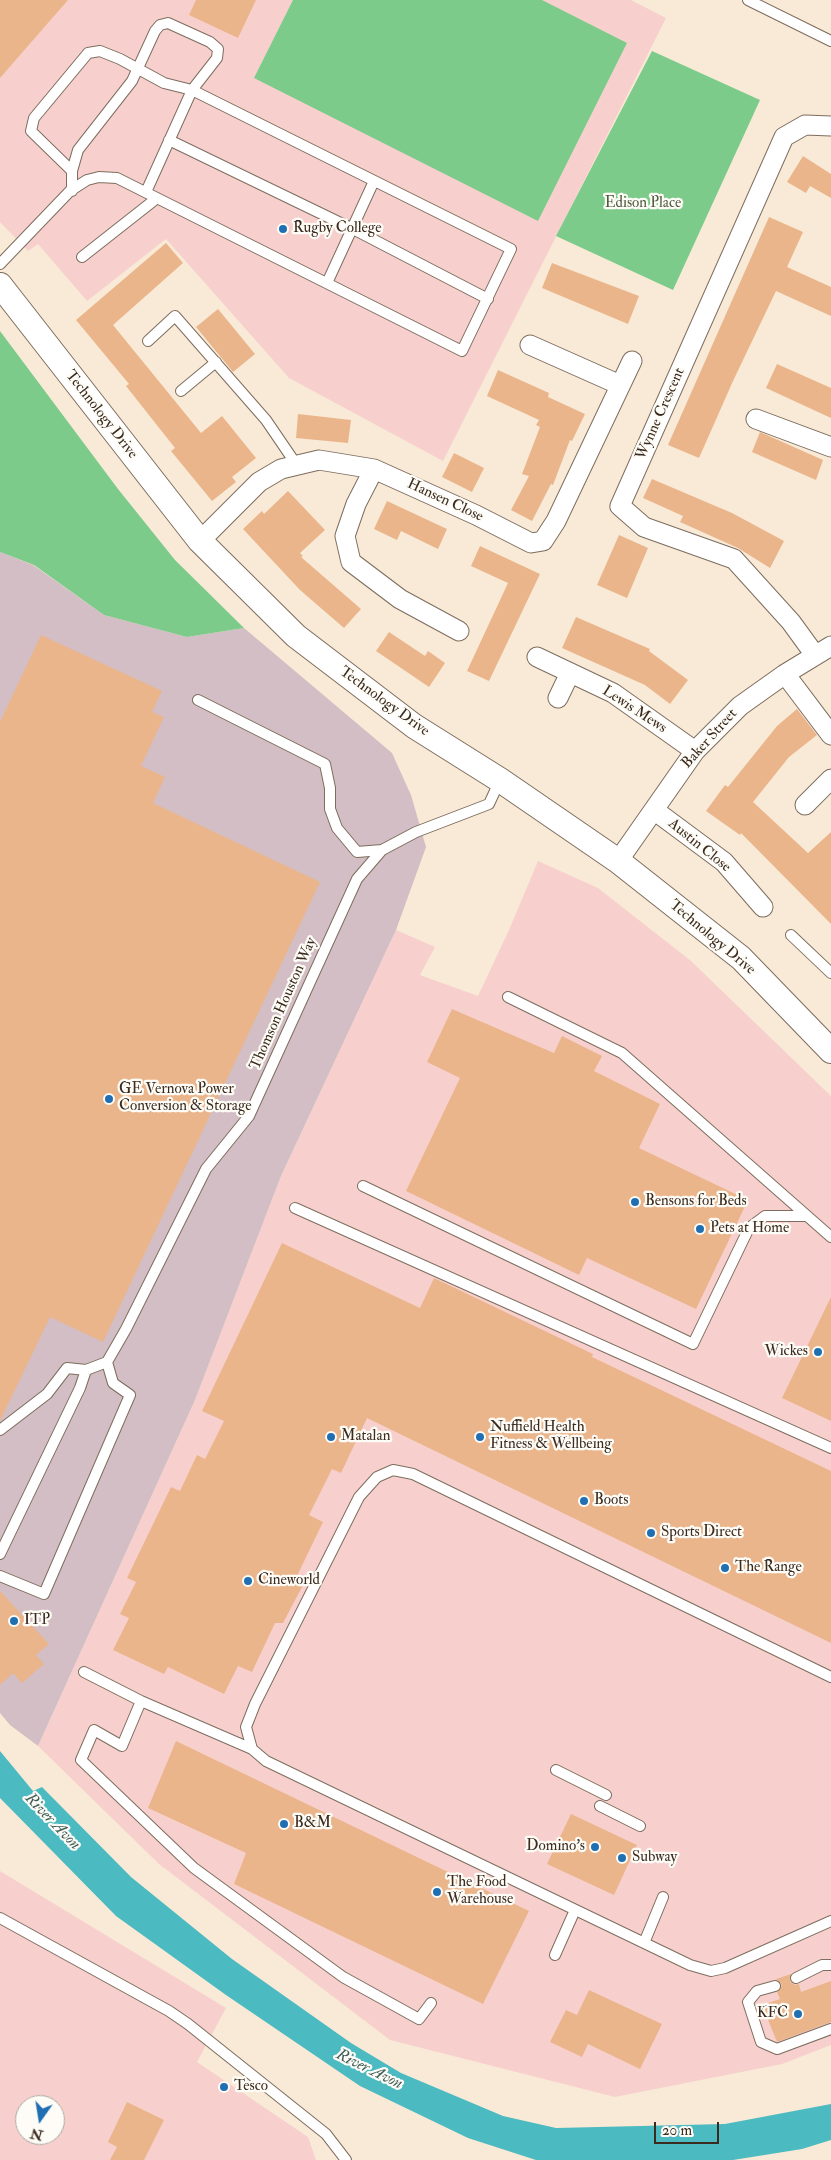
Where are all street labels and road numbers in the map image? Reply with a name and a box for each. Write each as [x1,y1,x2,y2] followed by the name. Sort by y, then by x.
[633,365,689,463] street label: Wynne Crescent
[61,367,141,463] street label: Technology Drive
[404,476,486,526] street label: Hansen Close
[335,663,433,741] street label: Technology Drive
[598,682,670,738] street label: Lewis Mews
[679,705,741,773] street label: Baker Street
[664,815,734,877] street label: Austin Close
[665,897,759,979] street label: Technology Drive
[247,935,321,1073] street label: Thomson Houston Way

